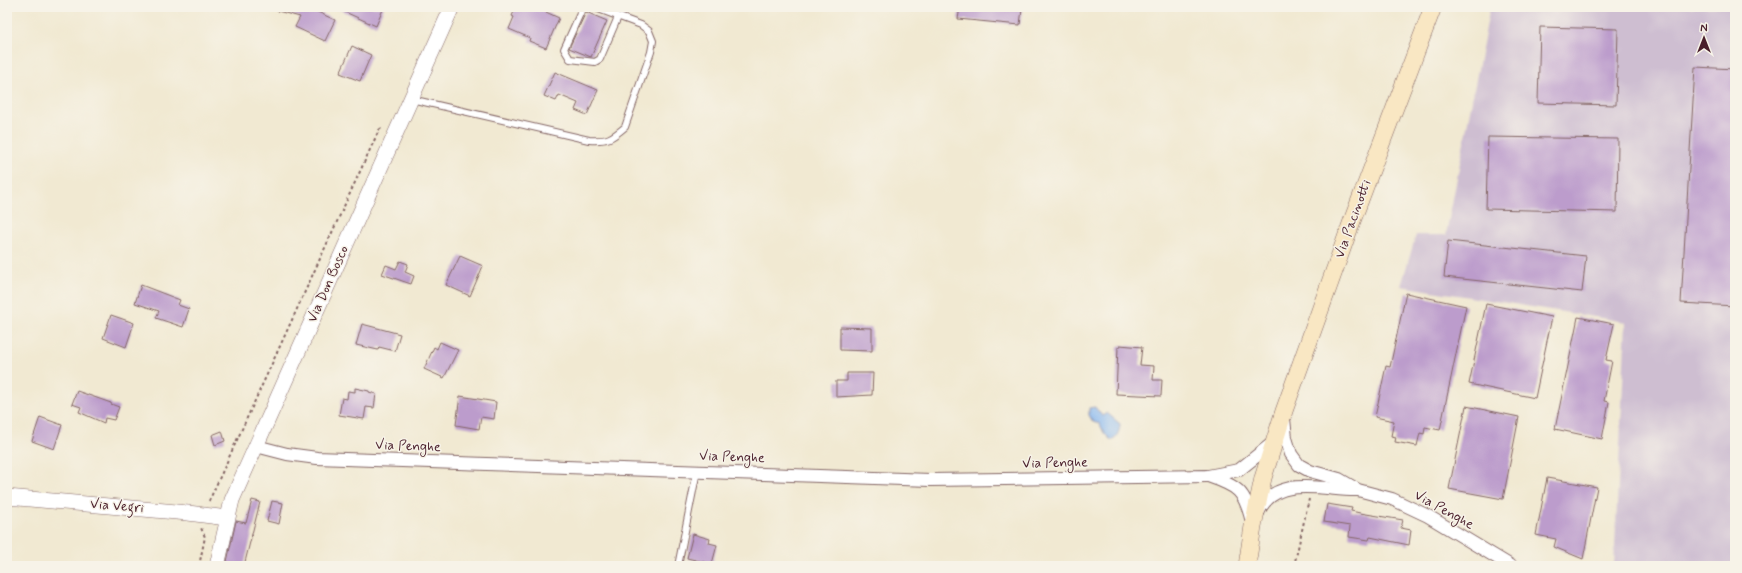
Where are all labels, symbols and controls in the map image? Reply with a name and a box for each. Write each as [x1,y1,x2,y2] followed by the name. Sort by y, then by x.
[1684,18,1724,58] north arrow
[1700,22,1708,36] text: N
[1331,177,1375,261] street label: Via Pacinotti
[303,242,353,325] street label: Via Don Bosco
[375,436,441,457] street label: Via Penghe
[699,447,765,468] street label: Via Penghe
[1022,453,1088,474] street label: Via Penghe
[1410,486,1477,535] street label: Via Penghe
[89,495,145,519] street label: Via Vegri

